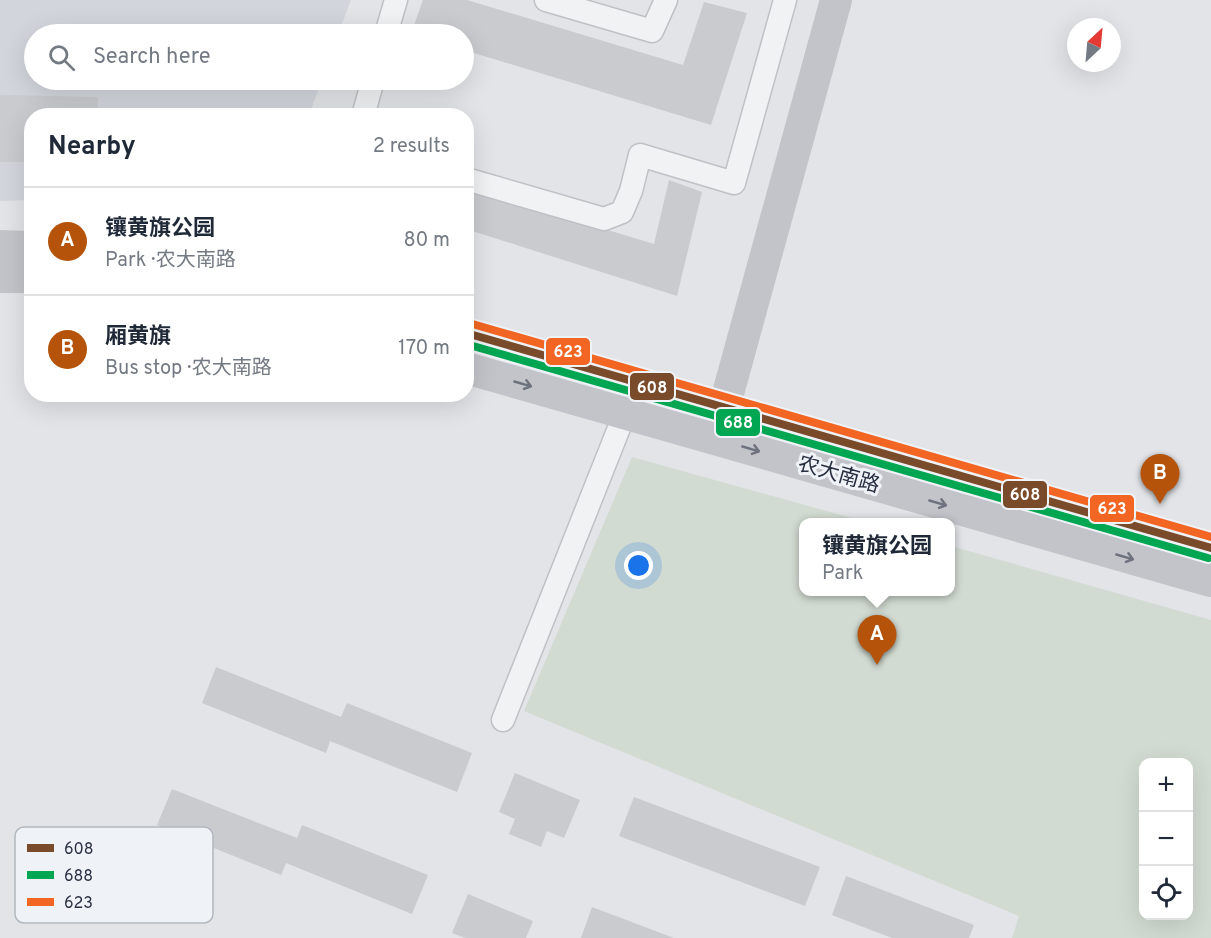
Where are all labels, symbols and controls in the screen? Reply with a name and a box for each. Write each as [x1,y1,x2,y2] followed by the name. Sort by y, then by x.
[1067,18,1121,72] north arrow
[24,24,474,90] search box
[45,41,78,74] icon: search
[93,44,211,71] text: Search here
[48,131,136,164] text: Nearby
[373,134,450,160] text: 2 results
[105,216,215,243] text: 镶黄旗公园
[60,228,75,254] text: A
[404,228,450,254] text: 80 m
[105,248,236,274] text: Park · 农大南路
[105,324,171,351] text: 厢黄旗
[61,336,74,362] text: B
[398,336,450,362] text: 170 m
[545,337,591,366] line badge: 623
[553,343,583,363] text: 623
[105,356,272,382] text: Bus stop · 农大南路
[629,372,675,401] line badge: 608
[513,379,532,390] one-way arrow
[637,379,667,399] text: 608
[715,408,761,437] line badge: 688
[723,414,753,434] text: 688
[741,444,760,455] one-way arrow
[794,451,883,500] street label: 农大南路
[1140,454,1180,504] pin: B
[1002,480,1048,509] line badge: 608
[1010,486,1040,506] text: 608
[1089,494,1135,523] line badge: 623
[928,498,947,509] one-way arrow
[1097,500,1127,520] text: 623
[799,518,955,596] popup
[822,534,932,561] text: 镶黄旗公园
[624,551,653,580] your location
[1116,551,1135,563] one-way arrow
[822,561,863,587] text: Park
[858,616,896,665] pin: A
[1139,758,1193,920] map controls
[1139,758,1193,812] button: +
[1139,812,1193,866] button: −
[15,827,213,923] legend
[64,840,94,860] text: 608
[1139,866,1193,920] button: locate
[64,867,93,887] text: 688
[64,894,93,914] text: 623

